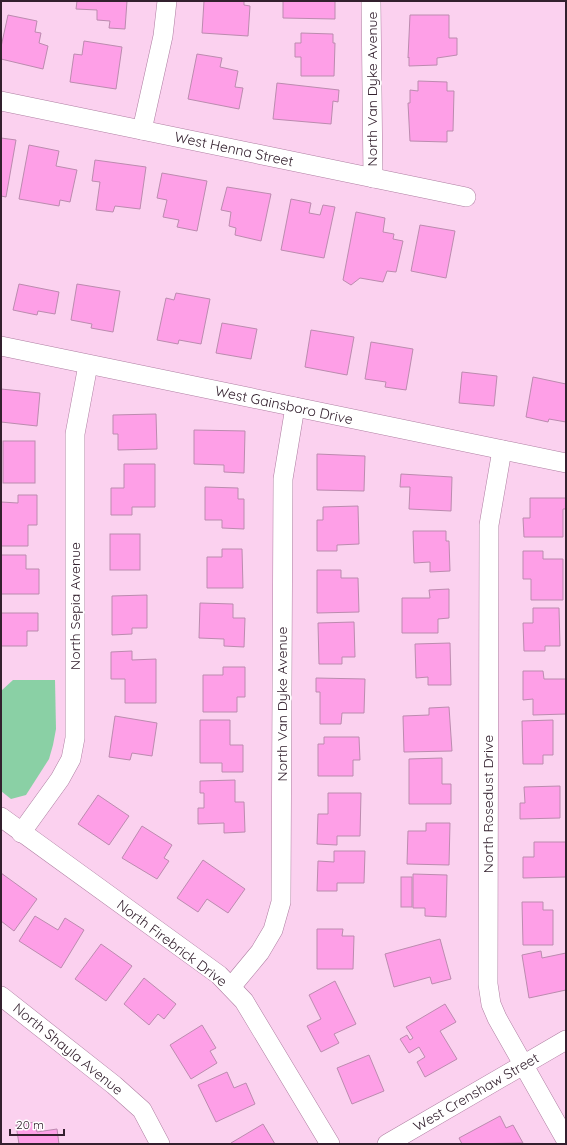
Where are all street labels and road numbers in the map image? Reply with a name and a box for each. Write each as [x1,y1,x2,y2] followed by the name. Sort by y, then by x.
[363,11,381,166] street label: North Van Dyke Avenue
[173,128,295,170] street label: West Henna Street
[213,382,355,428] street label: West Gainsboro Drive
[66,542,84,670] street label: North Sepia Avenue
[273,626,291,781] street label: North Van Dyke Avenue
[479,735,497,873] street label: North Rosedust Drive
[113,896,231,990] street label: North Firebrick Drive
[9,999,127,1099] street label: North Shayla Avenue
[410,1049,542,1135] street label: West Crenshaw Street

